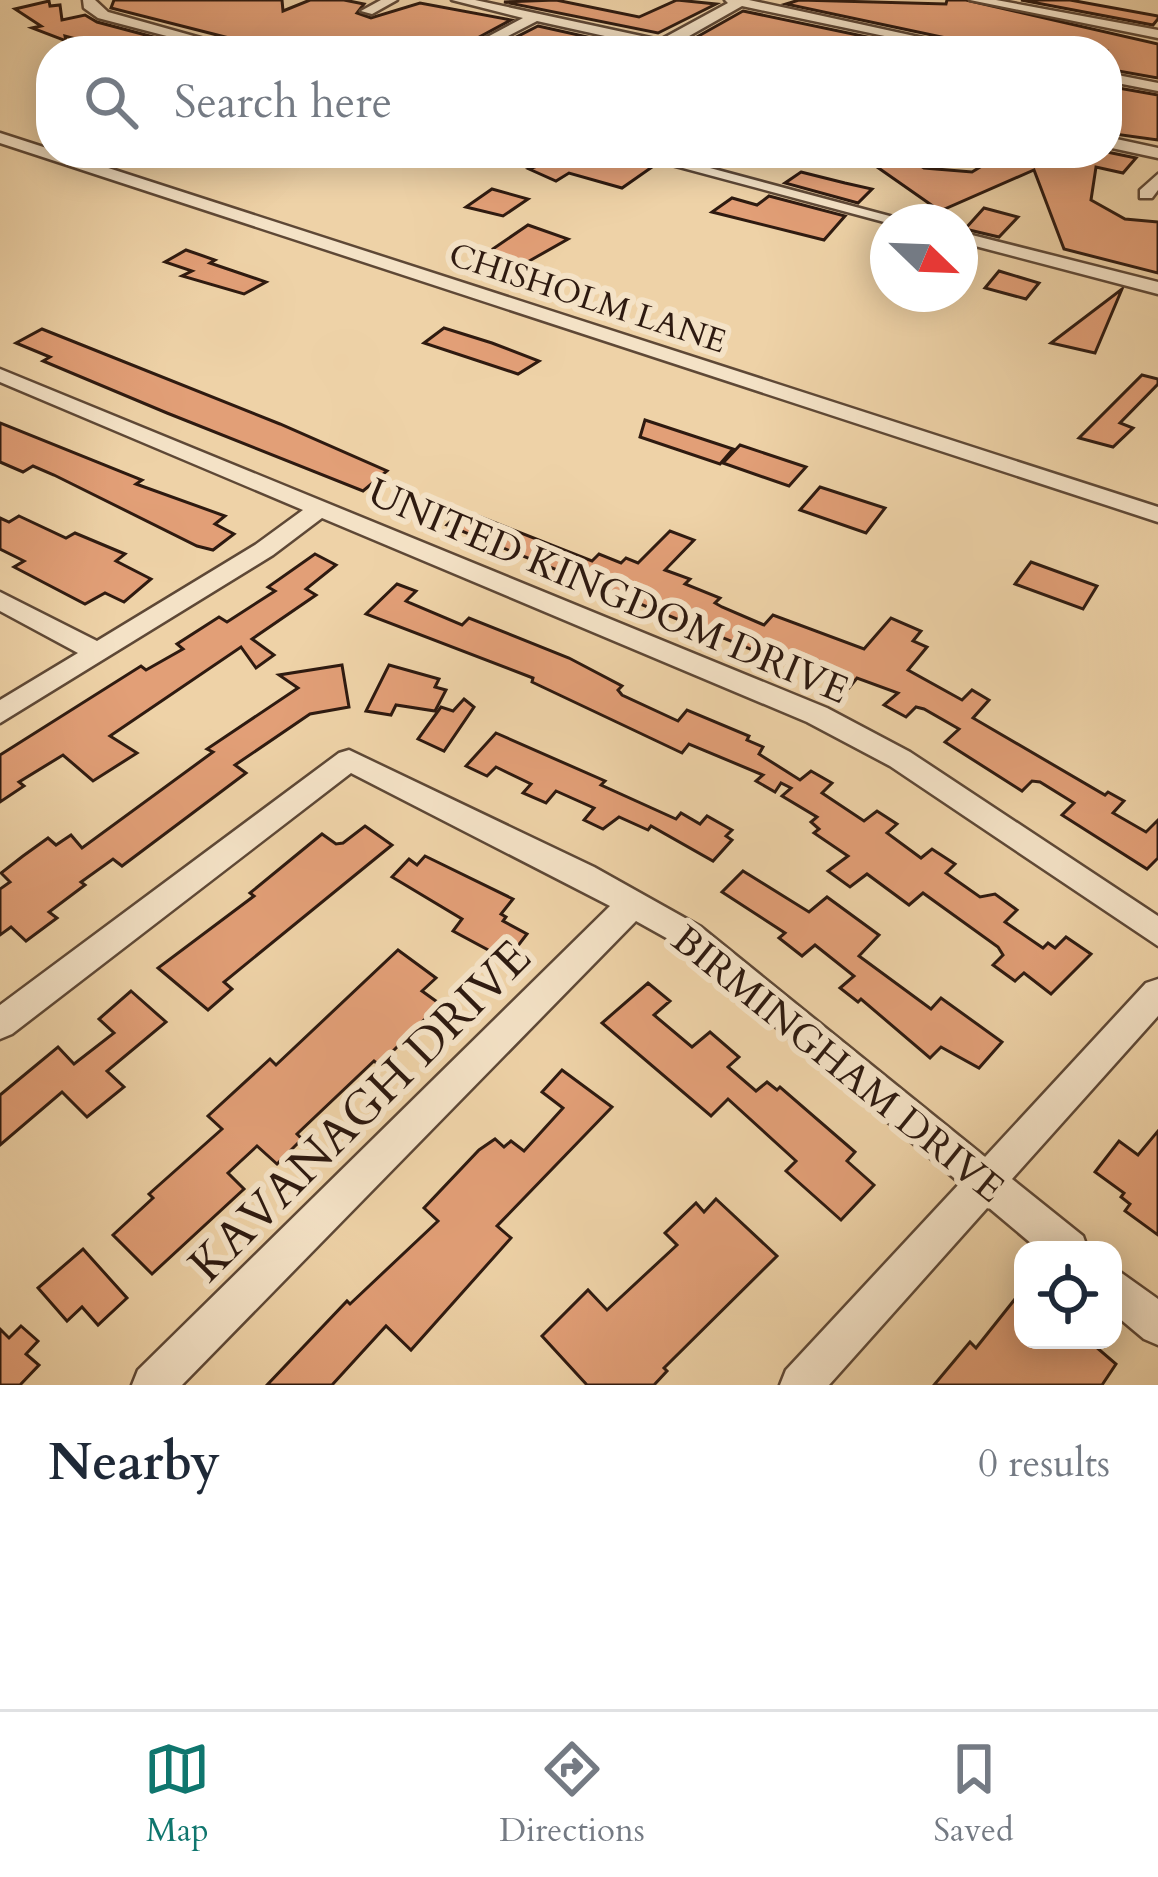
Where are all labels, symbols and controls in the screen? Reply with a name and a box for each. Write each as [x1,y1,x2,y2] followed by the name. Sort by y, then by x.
[36,36,1122,168] search box
[78,69,144,135] icon: search
[174,72,392,133] text: Search here
[870,204,978,312] north arrow
[443,232,732,364] street label: CHISHOLM LANE
[360,466,857,717] street label: UNITED KINGDOM DRIVE
[661,914,1015,1215] street label: BIRMINGHAM DRIVE
[175,926,545,1296] street label: KAVANAGH DRIVE
[1014,1241,1122,1349] map controls
[1014,1241,1122,1349] button: locate
[48,1428,220,1498] text: Nearby
[978,1437,1110,1490] text: 0 results
[144,1736,210,1853] tab: Map
[499,1736,645,1853] tab: Directions
[934,1736,1014,1853] tab: Saved

